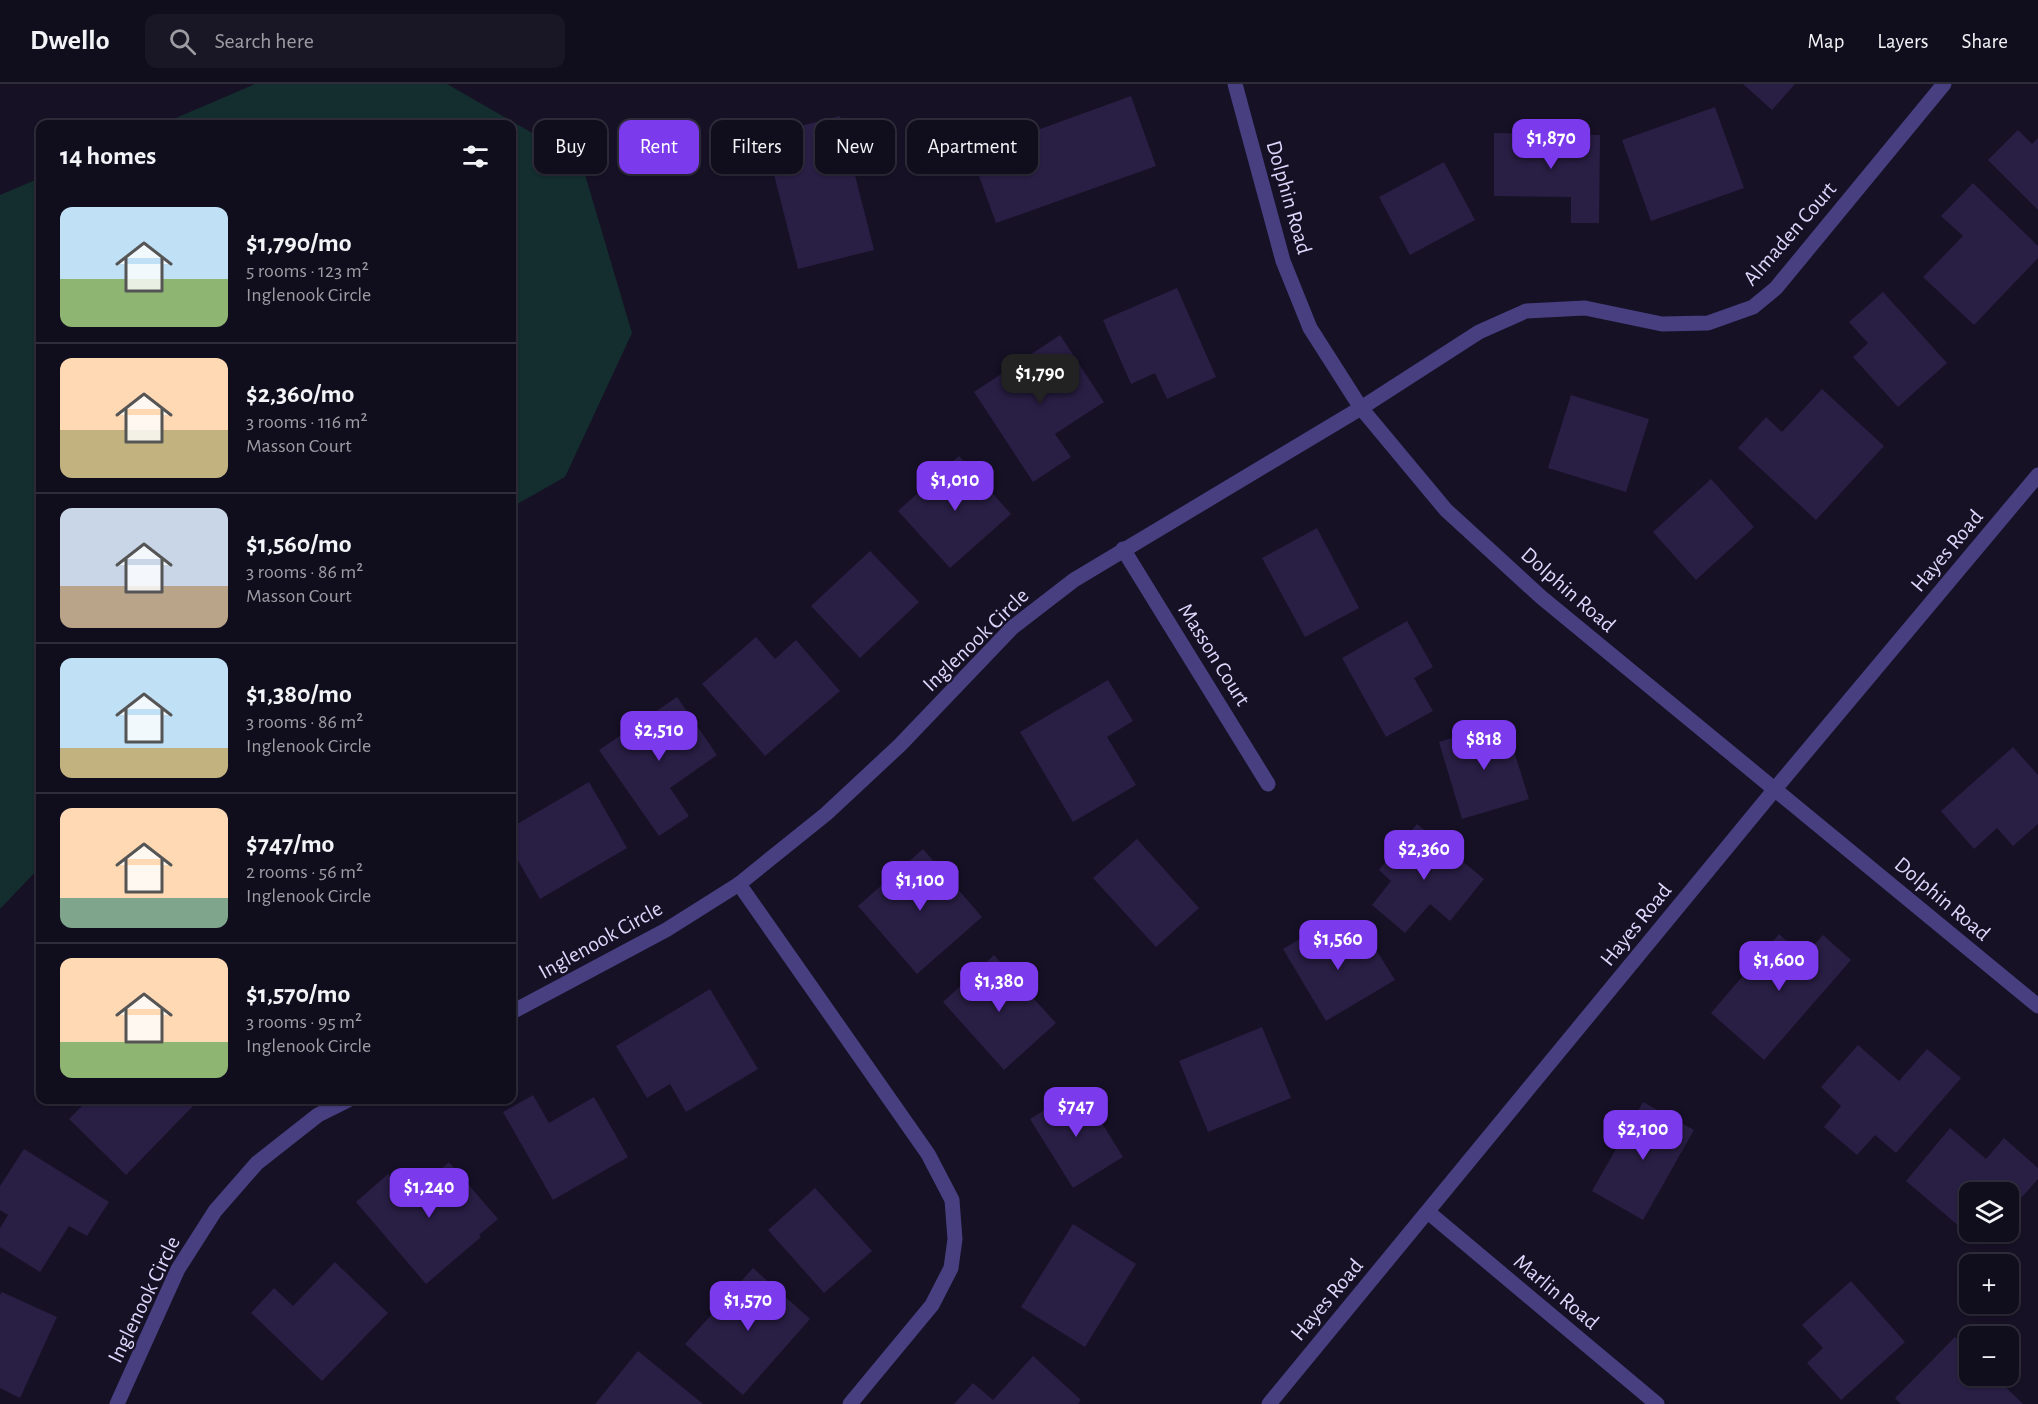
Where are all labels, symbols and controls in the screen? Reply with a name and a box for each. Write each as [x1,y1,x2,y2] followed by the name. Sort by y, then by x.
[145,14,565,68] search box
[166,25,199,58] icon: search
[30,27,109,55] text: Dwello
[214,30,314,52] text: Search here
[1808,31,1844,52] text: Map
[1877,31,1928,52] text: Layers
[1961,31,2008,52] text: Share
[1502,119,1600,170] pin: $1,870
[534,120,607,174] chip: Buy
[619,120,699,174] chip: Rent
[711,120,803,174] chip: Filters
[815,120,895,174] chip: New
[907,120,1038,174] chip: Apartment
[1526,128,1576,148] text: $1,870
[1262,138,1316,257] street label: Dolphin Road
[459,140,492,173] icon: filters
[60,143,156,169] text: 14 homes
[1739,178,1840,290] street label: Almaden Court
[246,230,352,256] text: $1,790/mo
[108,231,180,303] icon: home
[246,261,369,281] text: 5 rooms · 123 m²
[246,285,371,305] text: Inglenook Circle
[991,354,1089,405] pin: $1,790
[1015,363,1065,383] text: $1,790
[246,381,354,407] text: $2,360/mo
[108,382,180,454] icon: home
[246,412,367,432] text: 3 rooms · 116 m²
[246,436,352,456] text: Masson Court
[906,461,1004,512] pin: $1,010
[931,470,979,490] text: $1,010
[1906,506,1987,596] street label: Hayes Road
[246,531,352,557] text: $1,560/mo
[108,532,180,604] icon: home
[1517,543,1620,636] street label: Dolphin Road
[246,562,363,582] text: 3 rooms · 86 m²
[918,584,1033,696] street label: Inglenook Circle
[246,586,352,606] text: Masson Court
[1174,599,1254,710] street label: Masson Court
[246,681,352,707] text: $1,380/mo
[108,682,180,754] icon: home
[610,711,708,762] pin: $2,510
[246,712,363,732] text: 3 rooms · 86 m²
[634,720,684,740] text: $2,510
[1448,720,1520,771] pin: $818
[1466,729,1502,749] text: $818
[246,736,371,756] text: Inglenook Circle
[1375,830,1473,881] pin: $2,360
[246,831,334,857] text: $747/mo
[108,832,180,904] icon: home
[1398,839,1450,859] text: $2,360
[1890,853,1994,945] street label: Dolphin Road
[871,861,969,912] pin: $1,100
[246,862,363,882] text: 2 rooms · 56 m²
[896,870,944,890] text: $1,100
[1596,879,1676,970] street label: Hayes Road
[246,886,371,906] text: Inglenook Circle
[535,897,666,983] street label: Inglenook Circle
[1289,920,1387,971] pin: $1,560
[1313,929,1363,949] text: $1,560
[1730,941,1828,992] pin: $1,600
[1753,950,1805,970] text: $1,600
[950,962,1048,1013] pin: $1,380
[974,971,1024,991] text: $1,380
[246,981,350,1007] text: $1,570/mo
[108,982,180,1054] icon: home
[246,1012,362,1032] text: 3 rooms · 95 m²
[246,1036,371,1056] text: Inglenook Circle
[1040,1087,1112,1138] pin: $747
[1058,1096,1094,1116] text: $747
[1594,1110,1692,1161] pin: $2,100
[1617,1119,1669,1139] text: $2,100
[380,1168,478,1219] pin: $1,240
[404,1177,454,1197] text: $1,240
[1959,1182,2019,1386] map controls
[1959,1182,2019,1242] button: layers
[104,1233,184,1366] street label: Inglenook Circle
[1510,1250,1603,1334] street label: Marlin Road
[1959,1254,2019,1314] button: +
[1286,1255,1367,1345] street label: Hayes Road
[699,1281,797,1332] pin: $1,570
[724,1290,772,1310] text: $1,570
[1959,1326,2019,1386] button: −

